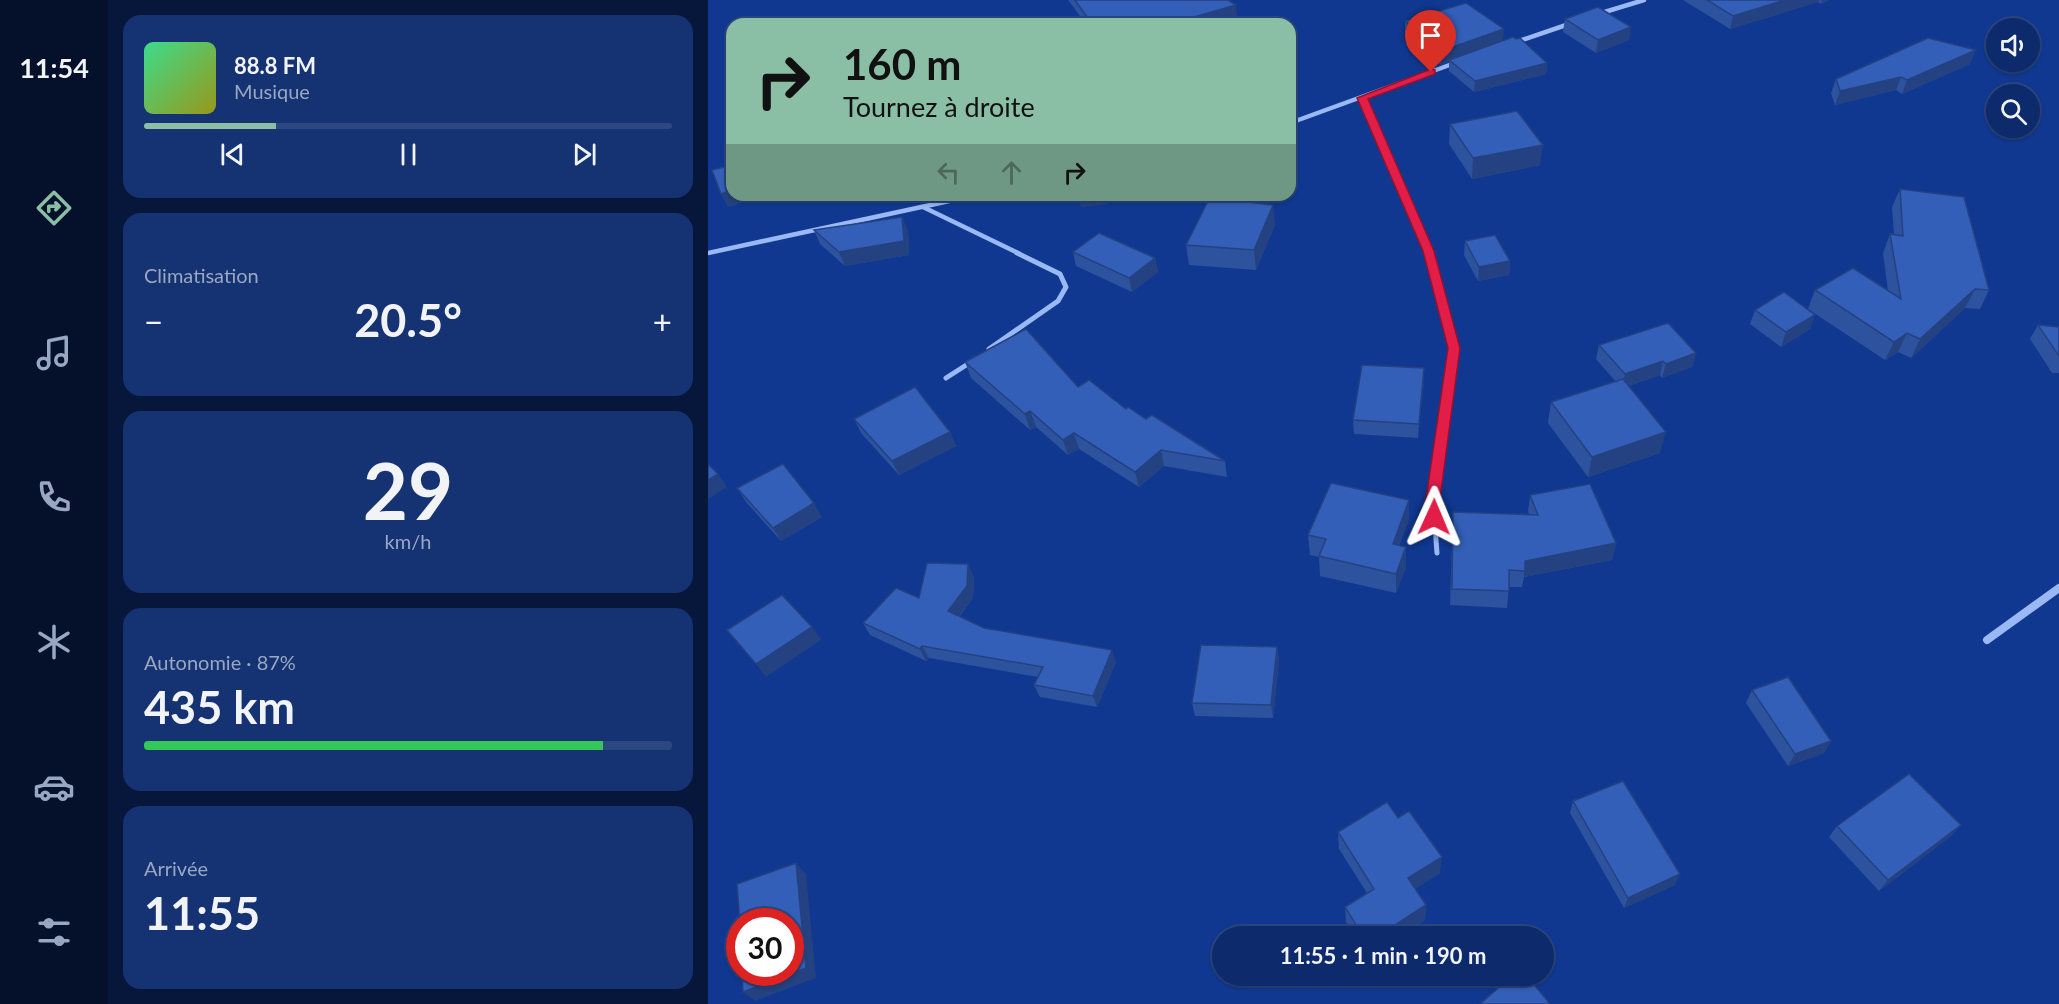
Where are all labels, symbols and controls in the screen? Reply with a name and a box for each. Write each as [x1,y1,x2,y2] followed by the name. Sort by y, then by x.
[1405,10,1456,72] pin
[1986,18,2040,138] map controls
[1986,18,2040,72] button: sound
[1414,19,1447,52] icon: arrive
[843,39,961,89] text: 160 m
[744,42,822,120] icon: right
[19,51,89,84] text: 11:54
[234,52,316,79] text: 88.8 FM
[234,79,310,103] text: Musique
[1986,84,2040,138] button: search
[843,90,1035,123] text: Tournez à droite
[216,138,249,171] icon: previous
[392,138,425,171] icon: pause
[568,138,601,171] icon: next
[932,156,965,189] icon: left
[995,156,1028,189] icon: ahead
[1058,156,1091,189] icon: right
[33,187,75,229] icon: directions
[144,263,259,287] text: Climatisation
[354,293,462,347] text: 20.5°
[144,301,163,341] text: −
[653,301,672,341] text: +
[33,332,75,374] icon: music
[363,443,453,537] text: 29
[33,476,75,518] icon: phone
[1402,485,1466,549] position arrow
[385,529,431,553] text: km/h
[33,621,75,663] icon: climate
[144,650,296,674] text: Autonomie · 87%
[144,680,295,734] text: 435 km
[33,766,75,808] icon: car
[144,856,208,880] text: Arrivée
[144,886,260,940] text: 11:55
[726,908,804,986] speed limit sign: 30
[33,911,75,953] icon: filters
[1280,942,1486,969] text: 11:55 · 1 min · 190 m

